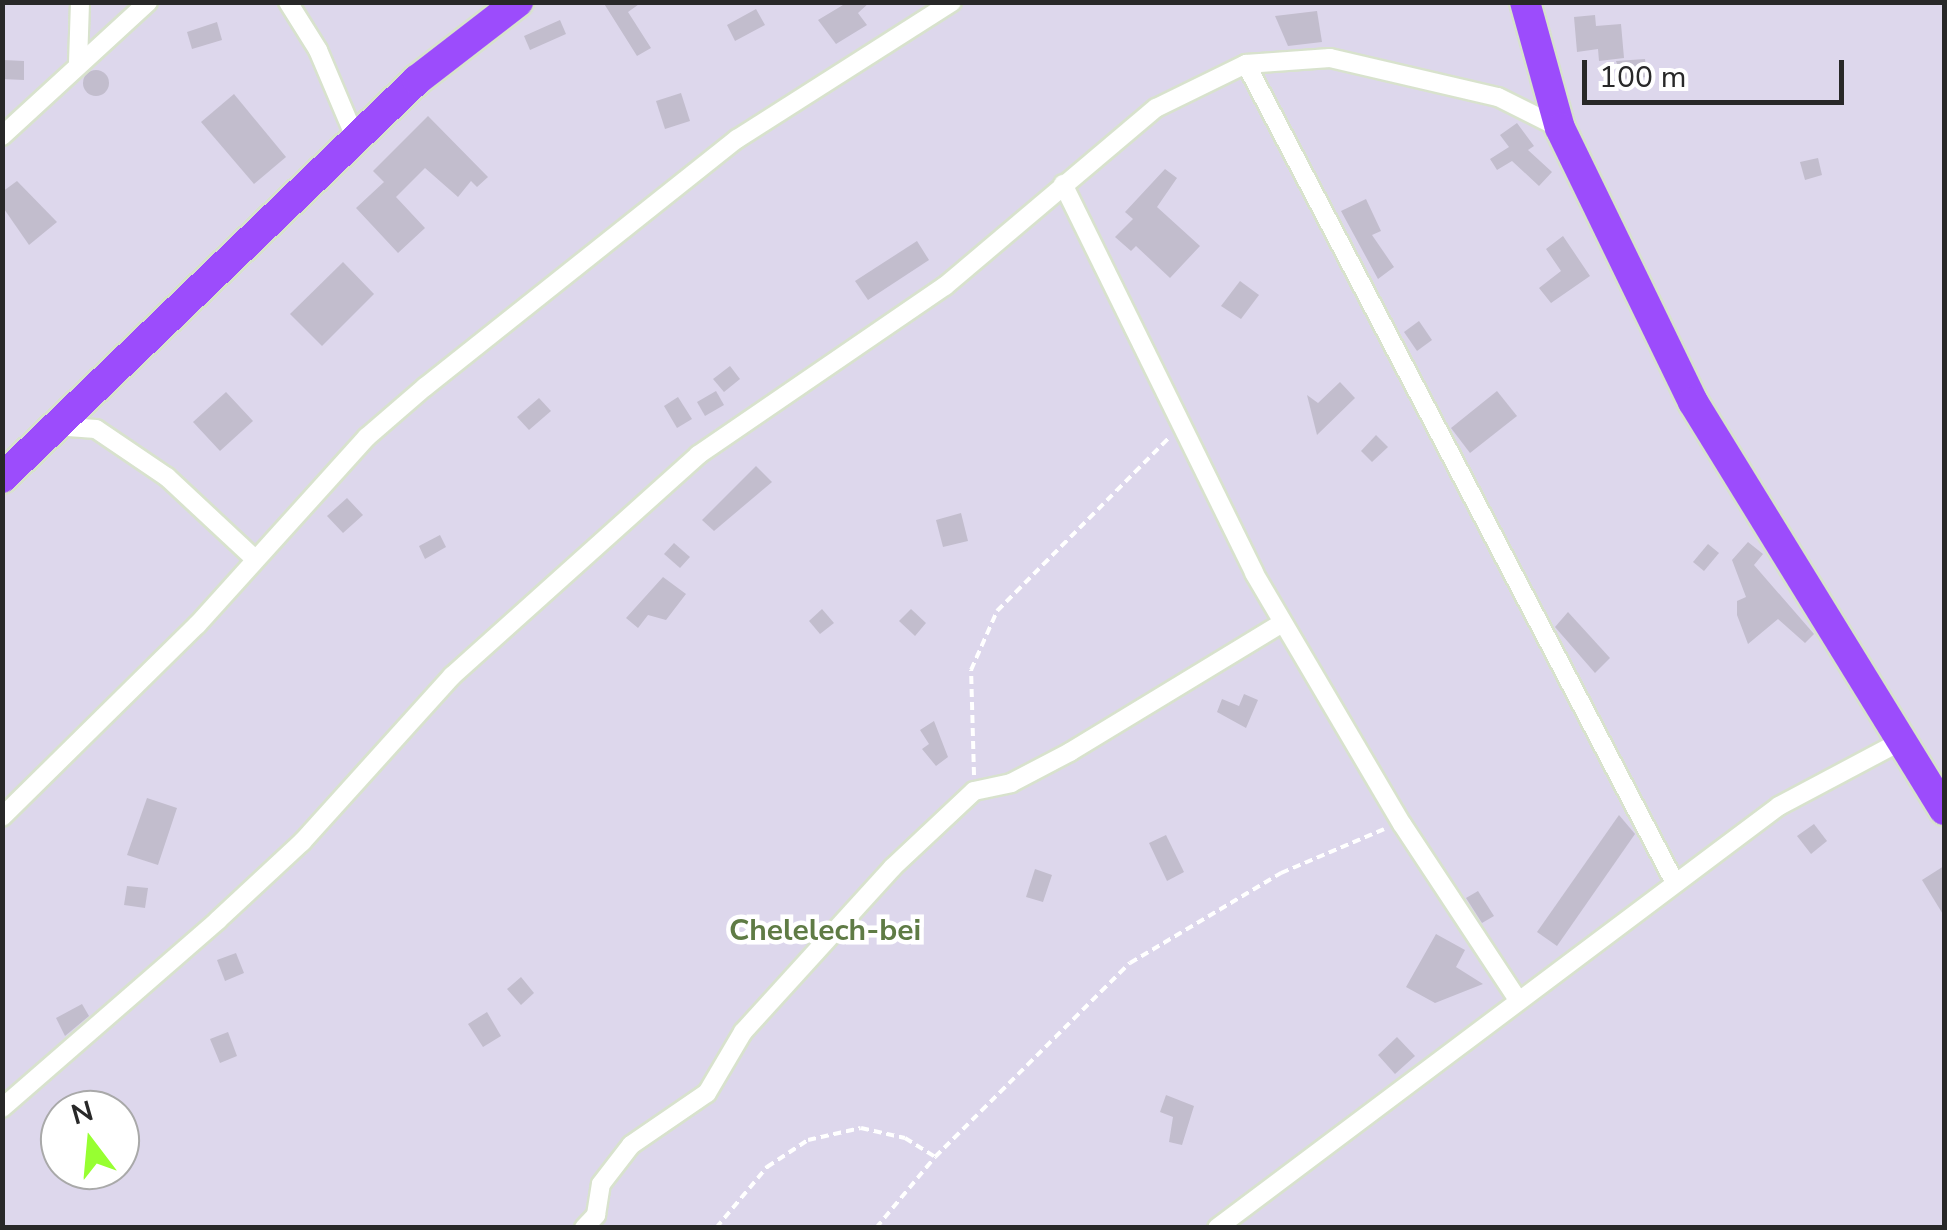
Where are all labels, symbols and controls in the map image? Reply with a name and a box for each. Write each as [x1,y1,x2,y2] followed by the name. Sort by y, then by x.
[1587,40,1850,102] scale bar
[1599,57,1686,98] text: 100 m
[729,913,921,949] district label: Chelelech-bei
[40,1090,140,1190] north arrow
[67,1092,98,1134] text: N

